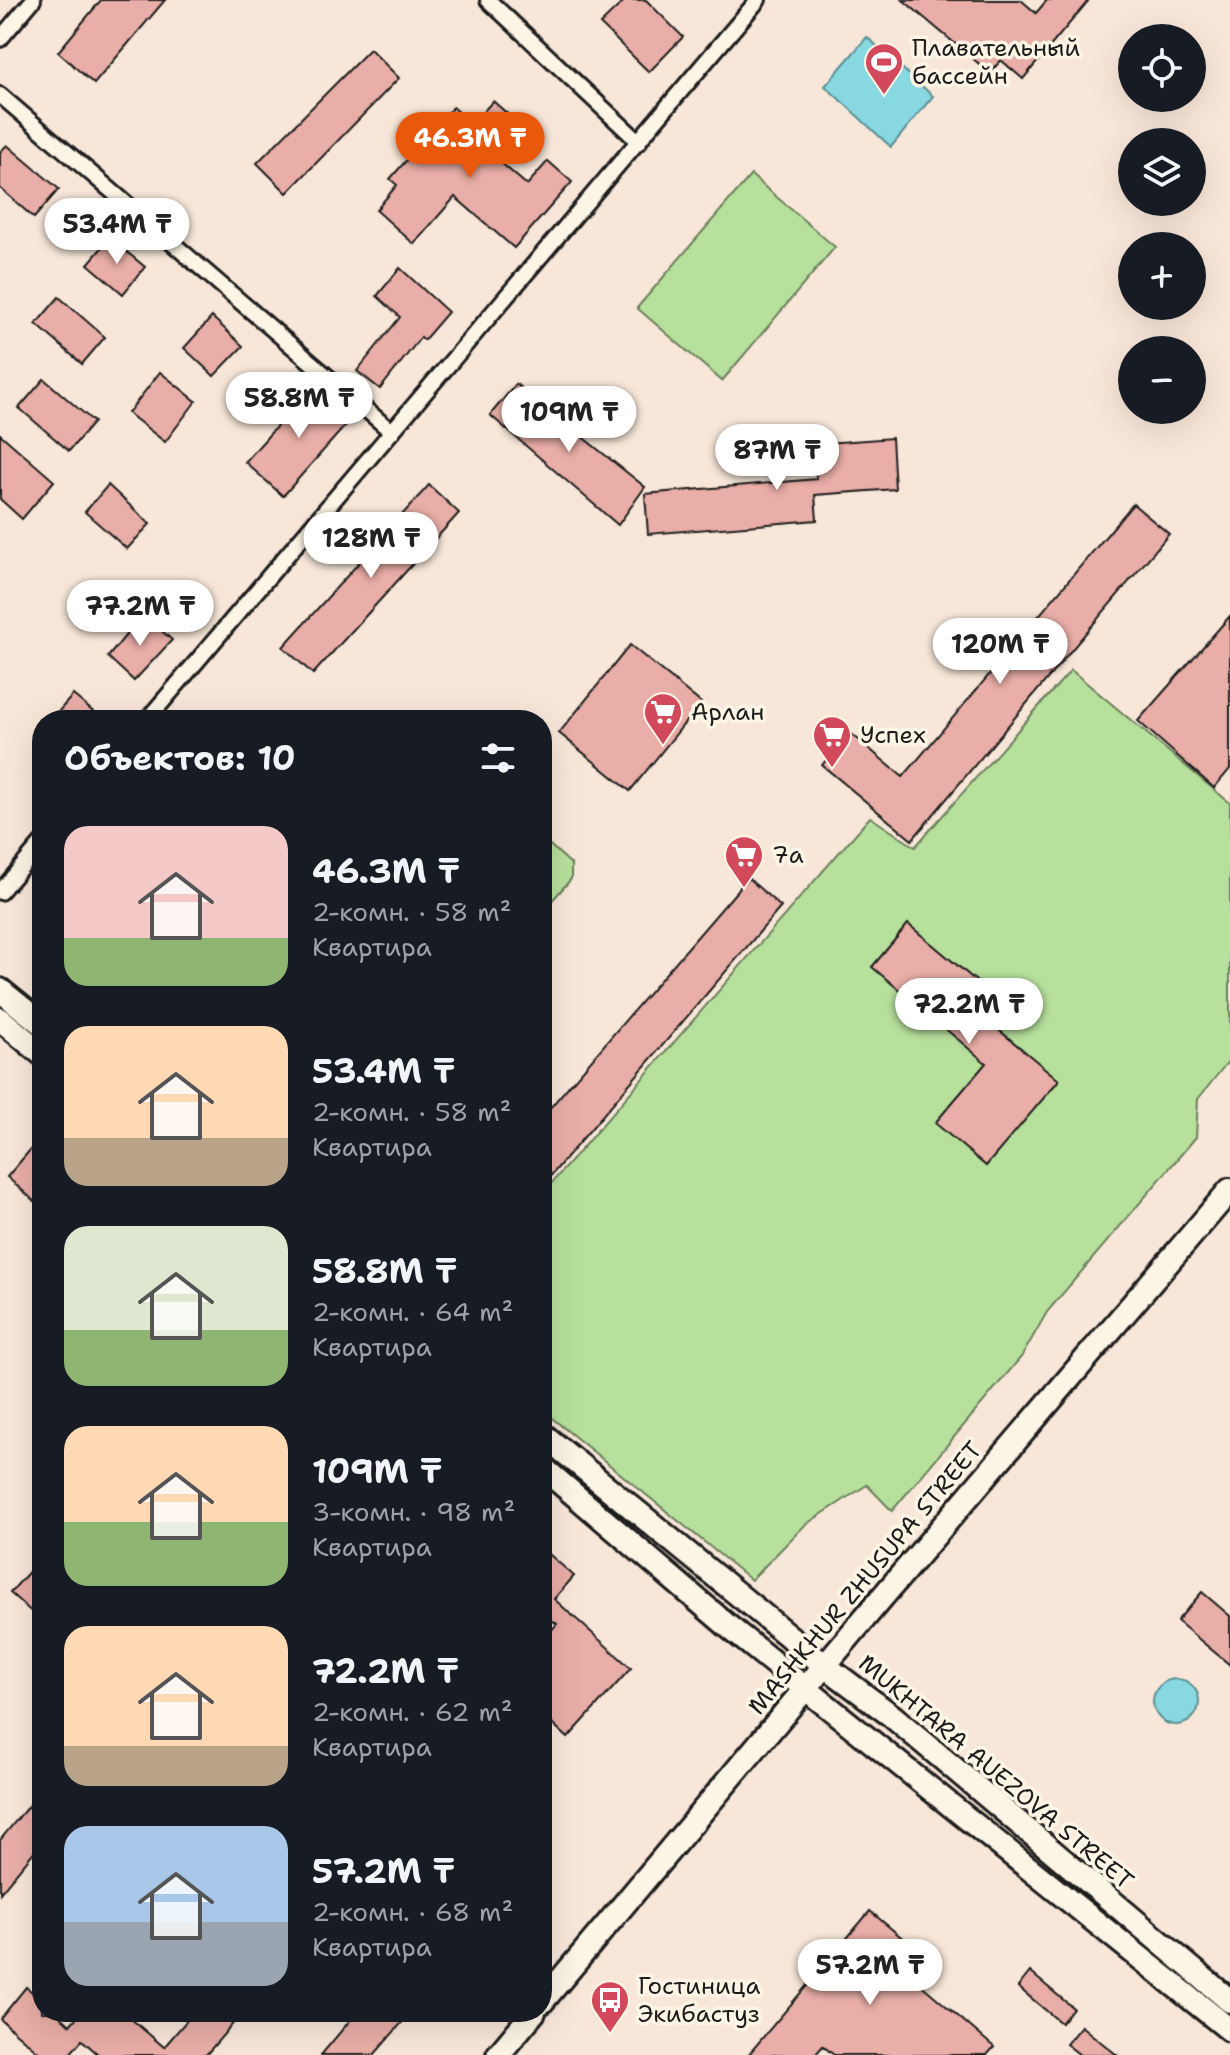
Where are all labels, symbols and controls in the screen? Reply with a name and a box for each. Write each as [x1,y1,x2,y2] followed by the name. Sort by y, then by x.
[1118,24,1206,424] map controls
[1118,24,1206,112] button: locate
[912,32,1080,92] place label: Плавательный бассейн
[863,41,905,96] sports icon: Плавательный бассейн
[396,112,544,180] pin: 46.3M ₸
[414,120,526,155] text: 46.3M ₸
[1118,128,1206,216] button: layers
[43,198,191,266] pin: 53.4M ₸
[62,206,172,241] text: 53.4M ₸
[1118,232,1206,320] button: +
[1118,336,1206,424] button: −
[225,372,373,440] pin: 58.8M ₸
[244,380,354,415] text: 58.8M ₸
[504,386,634,454] pin: 109M ₸
[519,394,619,429] text: 109M ₸
[721,424,833,492] pin: 87M ₸
[733,432,821,467] text: 87M ₸
[306,512,436,580] pin: 128M ₸
[322,520,421,555] text: 128M ₸
[66,580,214,648] pin: 77.2M ₸
[85,588,195,623] text: 77.2M ₸
[935,618,1065,686] pin: 120M ₸
[951,626,1049,661] text: 120M ₸
[642,691,684,746] supermarket icon: Арлан
[691,696,764,728] place label: Арлан
[811,714,853,769] supermarket icon: Успех
[860,719,926,751] place label: Успех
[64,735,296,781] text: Объектов: 10
[476,736,520,780] icon: filters
[723,834,765,889] supermarket icon: 7а
[772,839,804,871] place label: 7а
[312,848,459,894] text: 46.3M ₸
[128,858,224,954] icon: home
[312,894,512,929] text: 2-комн. · 58 m²
[312,929,432,964] text: Квартира
[895,978,1043,1046] pin: 72.2M ₸
[913,986,1025,1021] text: 72.2M ₸
[312,1048,455,1094] text: 53.4M ₸
[128,1058,224,1154] icon: home
[312,1094,512,1129] text: 2-комн. · 58 m²
[312,1129,432,1164] text: Квартира
[312,1248,457,1294] text: 58.8M ₸
[128,1258,224,1354] icon: home
[312,1294,514,1329] text: 2-комн. · 64 m²
[312,1329,432,1364] text: Квартира
[741,1434,989,1721] street label: MASHKHUR ZHUSUPA STREET
[312,1448,442,1494] text: 109M ₸
[128,1458,224,1554] icon: home
[312,1494,515,1529] text: 3-комн. · 98 m²
[312,1529,432,1564] text: Квартира
[852,1647,1140,1897] street label: MUKHTARA AUEZOVA STREET
[312,1648,458,1694] text: 72.2M ₸
[128,1658,224,1754] icon: home
[312,1694,513,1729] text: 2-комн. · 62 m²
[312,1729,432,1764] text: Квартира
[312,1848,454,1894] text: 57.2M ₸
[128,1858,224,1954] icon: home
[312,1894,513,1929] text: 2-комн. · 68 m²
[312,1929,432,1964] text: Квартира
[796,1939,944,2007] pin: 57.2M ₸
[816,1947,924,1982] text: 57.2M ₸
[638,1970,760,2030] place label: Гостиница Экибастуз
[589,1979,631,2034] bus stop icon: Гостиница Экибастуз

